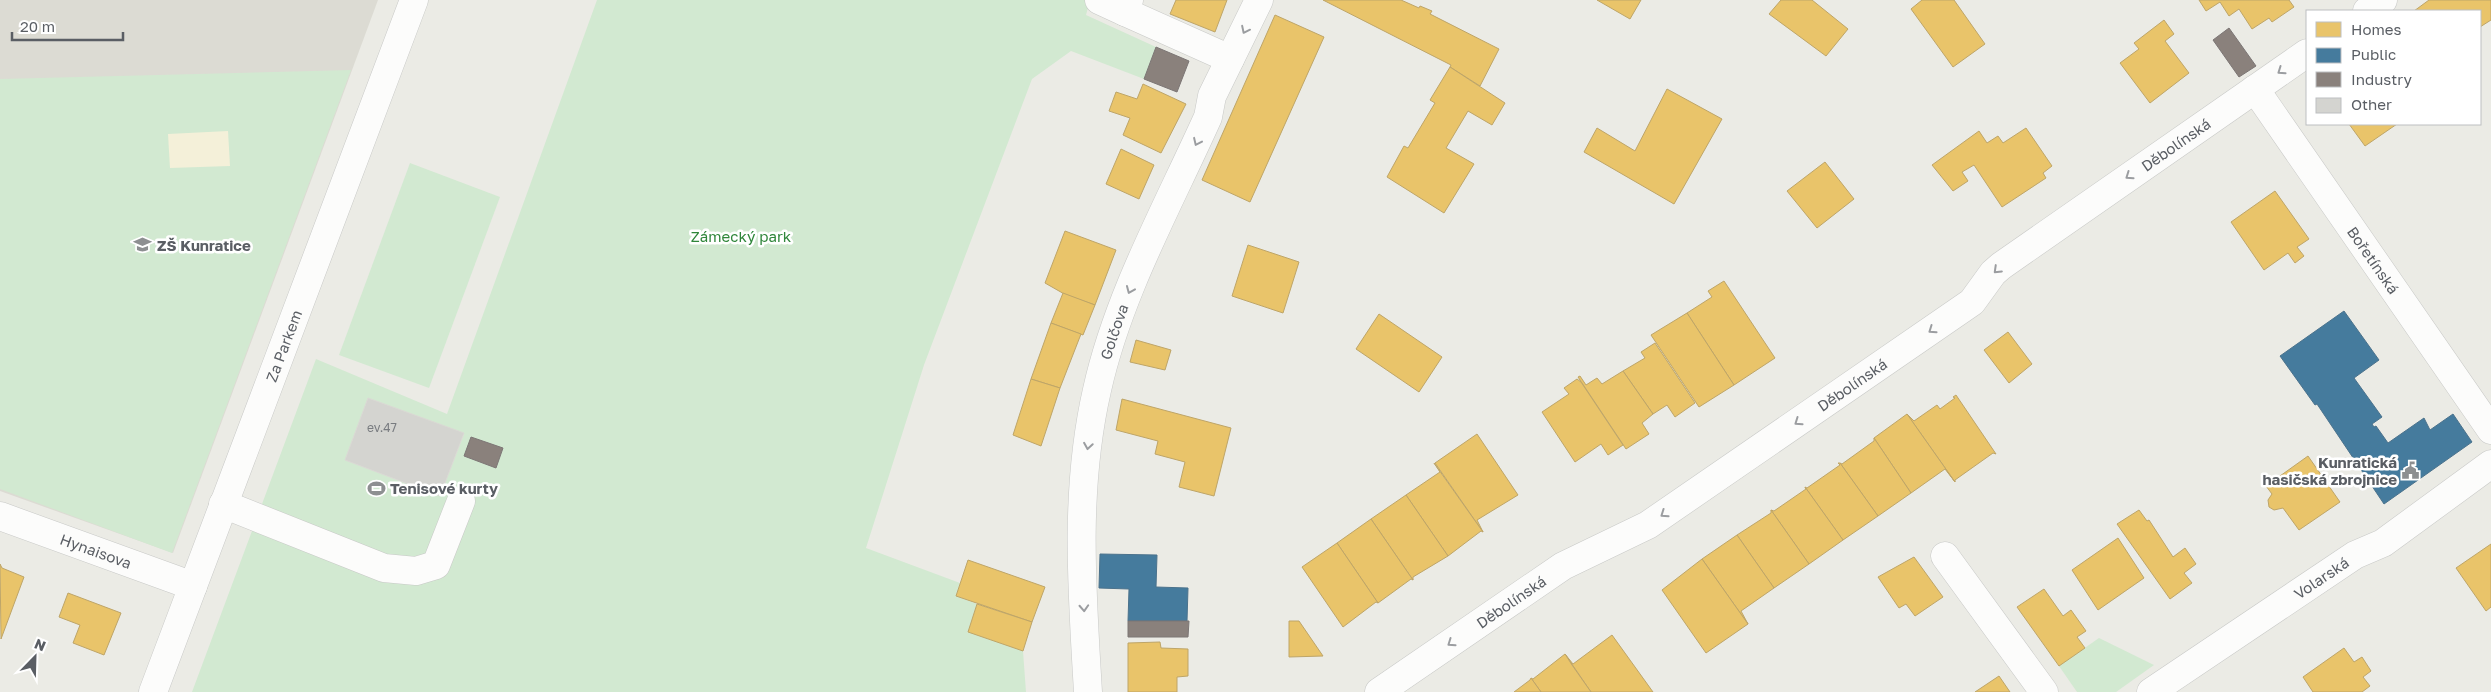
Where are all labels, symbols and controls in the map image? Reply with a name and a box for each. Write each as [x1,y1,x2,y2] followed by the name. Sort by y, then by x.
[12,10,124,42] scale bar
[2306,10,2481,125] legend
[20,17,55,35] text: 20 m
[2351,20,2401,38] text: Homes
[1241,25,1251,34] one-way arrow
[2351,45,2396,63] text: Public
[2278,65,2287,74] one-way arrow
[2351,70,2412,88] text: Industry
[2351,95,2392,113] text: Other
[2138,114,2214,175] street label: Děbolínská
[1193,137,1204,146] one-way arrow
[2125,170,2135,179] one-way arrow
[2344,223,2403,297] street label: Bořetínská
[691,227,792,245] park label: Zámecký park
[133,235,153,255] school or university icon: ZŠ Kunratice
[157,236,251,254] place label: ZŠ Kunratice
[1993,264,2002,273] one-way arrow
[1125,285,1136,294] one-way arrow
[1096,301,1132,362] street label: Golčova
[262,307,305,384] street label: Za Parkem
[1928,324,1938,333] one-way arrow
[1814,354,1890,415] street label: Děbolínská
[1794,416,1804,425] one-way arrow
[367,420,397,435] house number: ev.47
[1083,443,1094,451] one-way arrow
[2262,453,2397,488] place label: Kunratická hasičská zbrojnice
[2401,461,2421,481] public building icon: Kunratická hasičská zbrojnice
[366,478,386,498] sports icon: Tenisové kurty
[390,479,498,497] place label: Tenisové kurty
[1660,508,1670,517] one-way arrow
[58,530,134,572] street label: Hynaisova
[2290,553,2352,602] street label: Volarská
[1473,571,1549,632] street label: Děbolínská
[1078,604,1089,612] one-way arrow
[10,632,60,682] north arrow
[32,635,48,654] text: N
[1447,637,1456,646] one-way arrow

